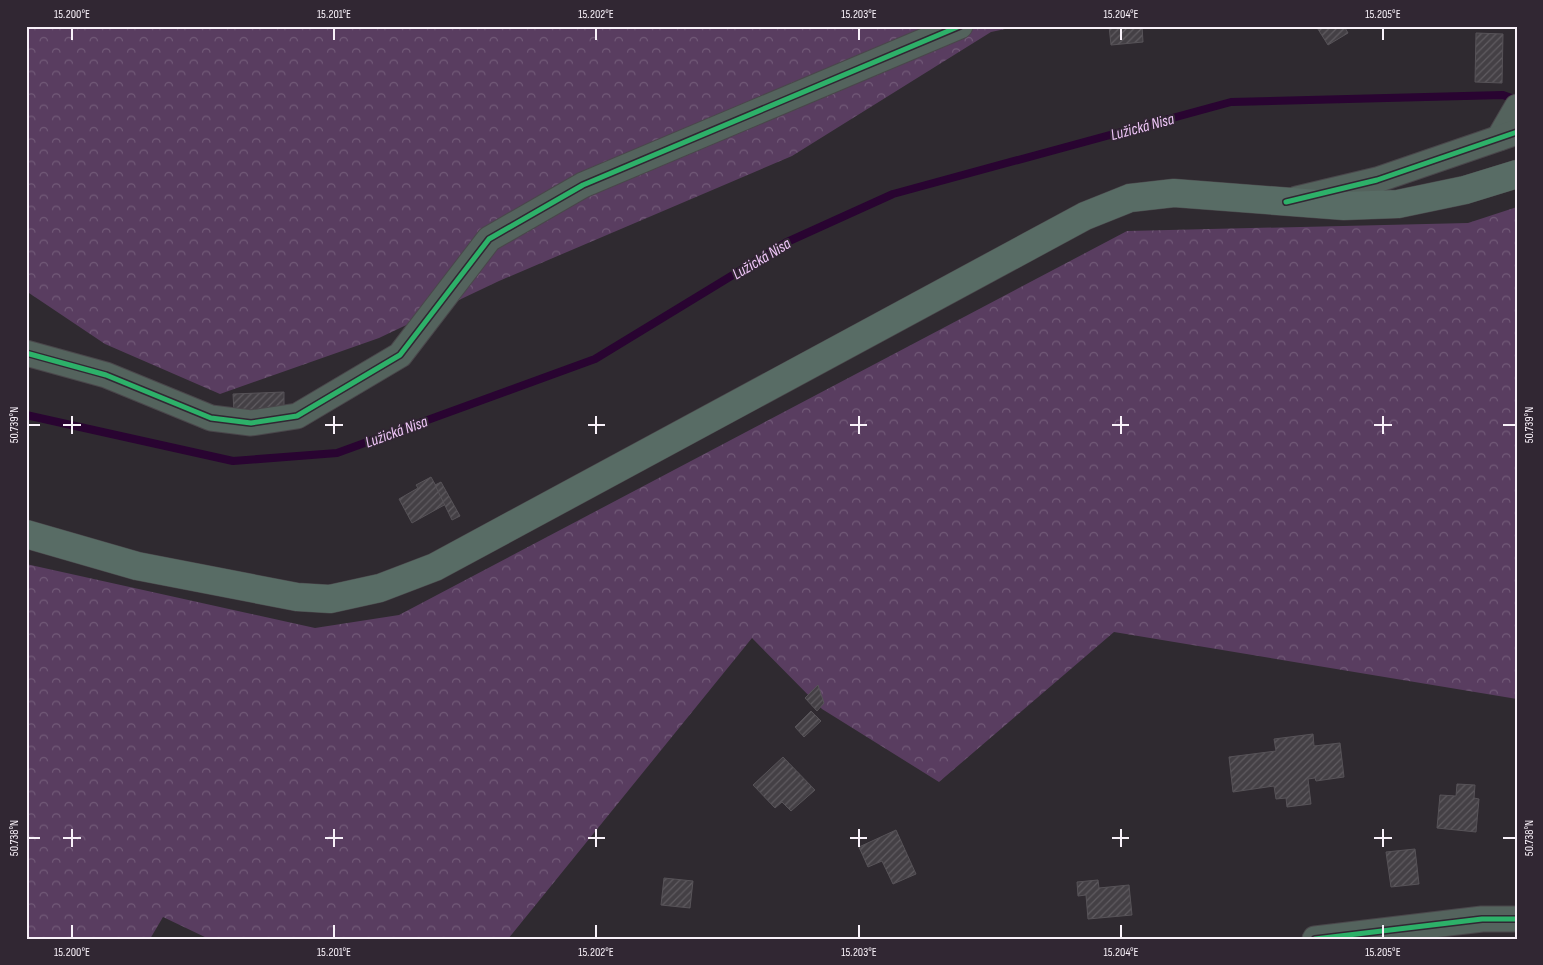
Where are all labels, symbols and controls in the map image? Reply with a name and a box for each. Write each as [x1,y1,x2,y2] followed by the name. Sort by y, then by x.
[54,7,90,22] text: 15.200°E
[317,7,351,22] text: 15.201°E
[578,7,614,22] text: 15.202°E
[841,7,877,22] text: 15.203°E
[1103,7,1139,22] text: 15.204°E
[1365,7,1401,22] text: 15.205°E
[1109,110,1177,145] water label: Lužická Nisa
[729,234,795,284] water label: Lužická Nisa
[7,407,22,443] text: 50.739°N
[1522,407,1537,443] text: 50.739°N
[363,412,431,452] water label: Lužická Nisa
[7,820,22,856] text: 50.738°N
[1522,820,1537,856] text: 50.738°N
[54,945,90,960] text: 15.200°E
[317,945,351,960] text: 15.201°E
[578,945,614,960] text: 15.202°E
[841,945,877,960] text: 15.203°E
[1103,945,1139,960] text: 15.204°E
[1365,945,1401,960] text: 15.205°E

